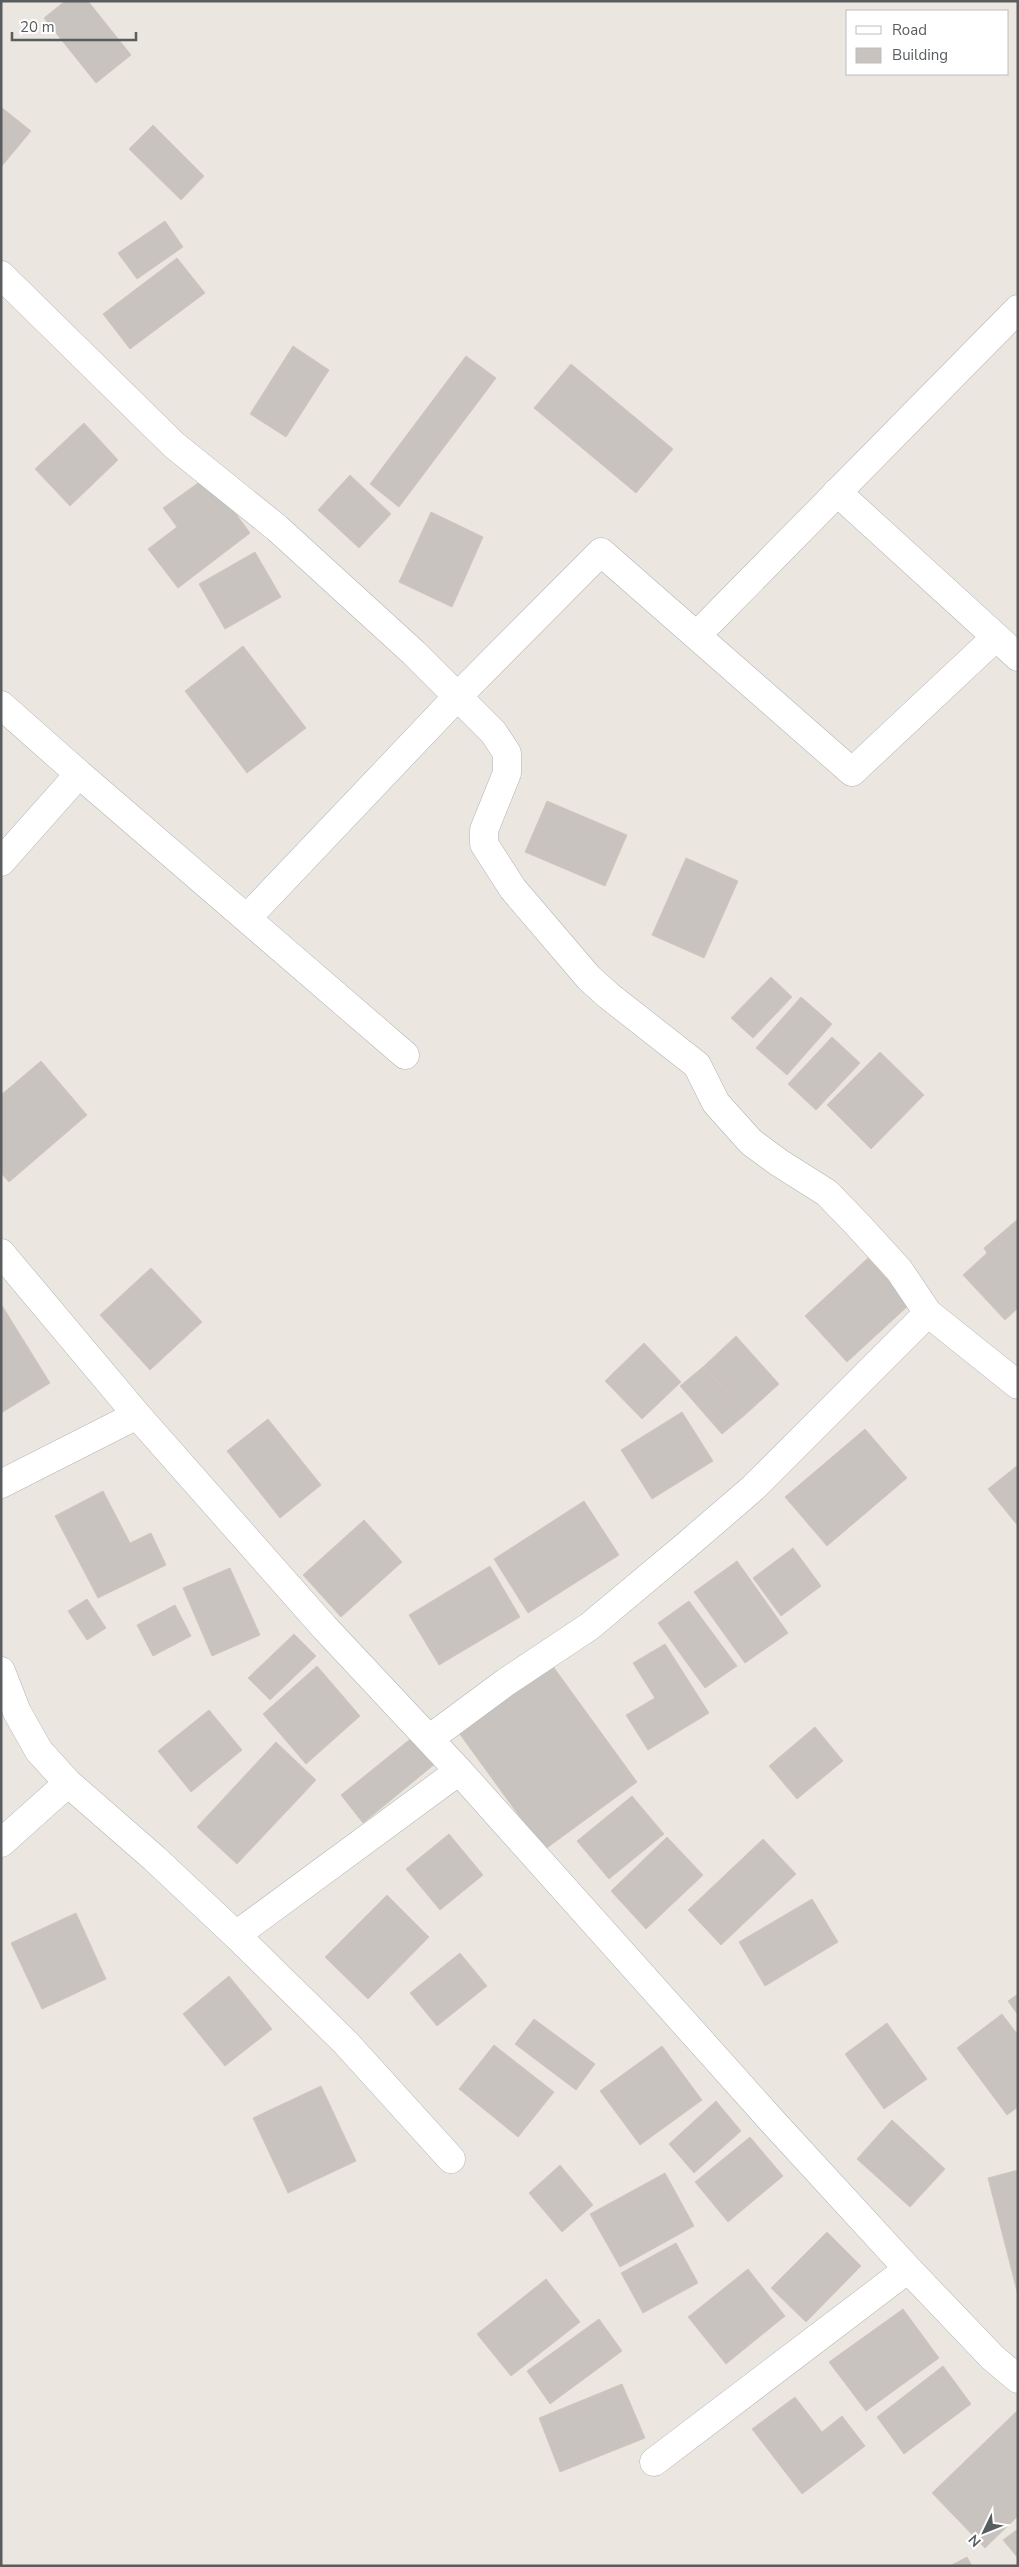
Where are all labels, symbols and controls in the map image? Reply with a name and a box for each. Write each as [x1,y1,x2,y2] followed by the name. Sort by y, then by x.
[12,10,136,42] scale bar
[846,10,1009,75] legend
[20,17,55,37] text: 20 m
[892,20,927,40] text: Road
[892,45,948,65] text: Building
[959,2507,1009,2557] north arrow
[964,2530,985,2551] text: N

